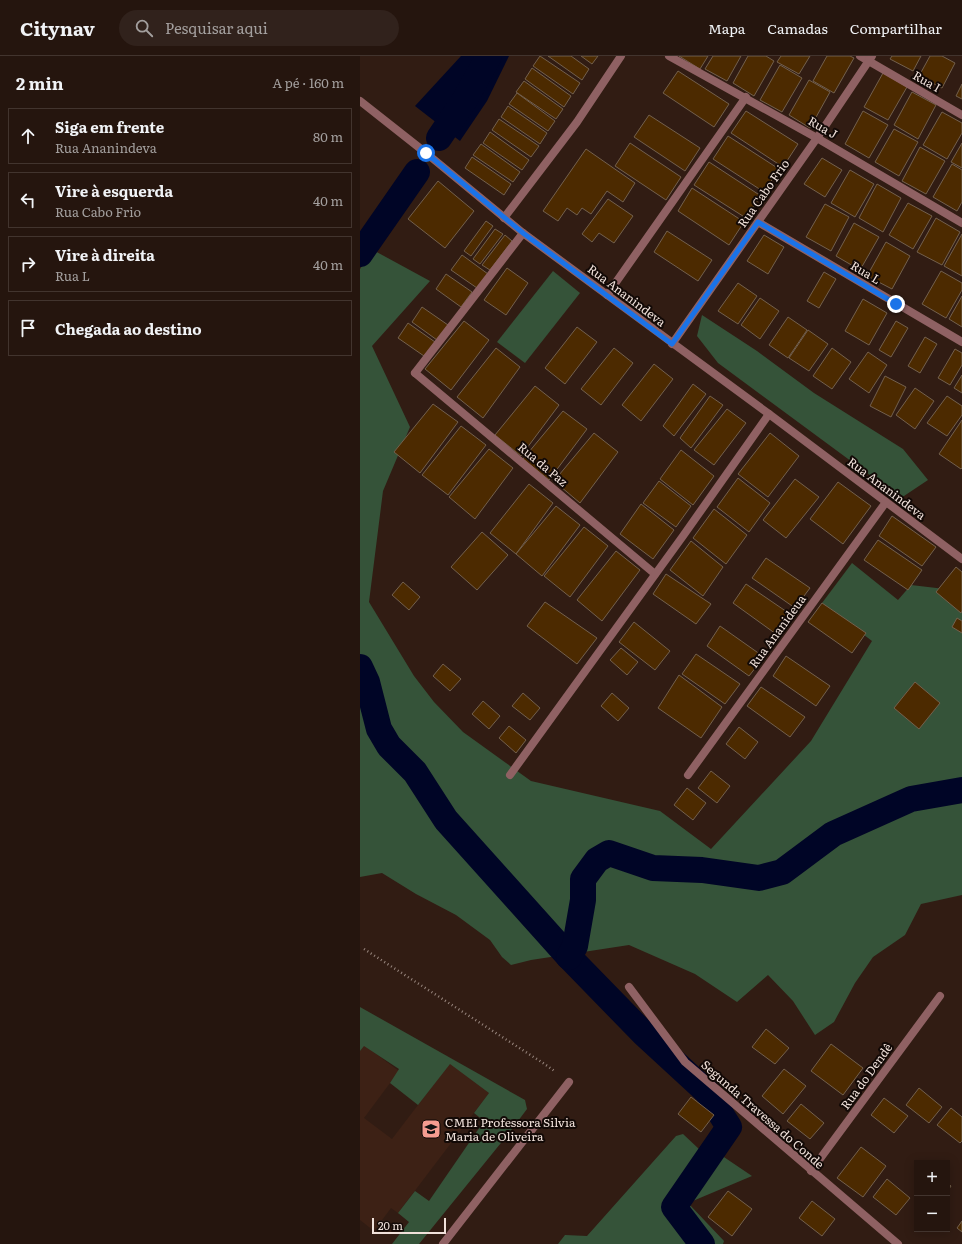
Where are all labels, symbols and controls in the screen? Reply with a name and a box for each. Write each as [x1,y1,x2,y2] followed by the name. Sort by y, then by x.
[119,10,399,46] search box
[20,14,95,42] text: Citynav
[165,16,268,39] text: Pesquisar aqui
[133,17,155,39] icon: search
[708,18,745,38] text: Mapa
[767,18,828,38] text: Camadas
[850,18,942,38] text: Compartilhar
[910,66,944,96] street label: Rua I
[16,70,64,95] text: 2 min
[273,73,344,92] text: A pé · 160 m
[805,111,841,143] street label: Rua J
[55,115,164,138] text: Siga em frente
[17,125,39,147] icon: ahead
[313,127,343,146] text: 80 m
[55,138,157,157] text: Rua Ananindeva
[417,144,435,162] route start
[733,155,793,231] street label: Rua Cabo Frio
[55,179,173,202] text: Vire à esquerda
[17,189,39,211] icon: left
[313,191,343,210] text: 40 m
[55,202,141,221] text: Rua Cabo Frio
[55,243,155,266] text: Vire à direita
[17,253,39,275] icon: right
[313,255,343,274] text: 40 m
[848,256,884,288] street label: Rua L
[584,260,670,331] street label: Rua Ananindeva
[55,266,90,285] text: Rua L
[887,295,905,313] route end
[17,317,39,339] icon: arrive
[55,317,202,340] text: Chegada ao destino
[514,438,572,490] street label: Rua da Paz
[844,453,930,524] street label: Rua Ananindeva
[744,590,810,671] street label: Rua Ananideua
[836,1039,896,1113] street label: Rua do Dendê
[698,1055,828,1173] street label: Segunda Travessa do Conde
[445,1113,576,1145] place label: CMEI Professora Silvia Maria de Oliveira
[420,1118,442,1140] school or university icon: CMEI Professora Silvia Maria de Oliveira
[914,1160,950,1232] map controls
[914,1160,950,1196] button: +
[914,1196,950,1232] button: −
[372,1216,446,1235] scale bar
[378,1217,403,1233] text: 20 m

